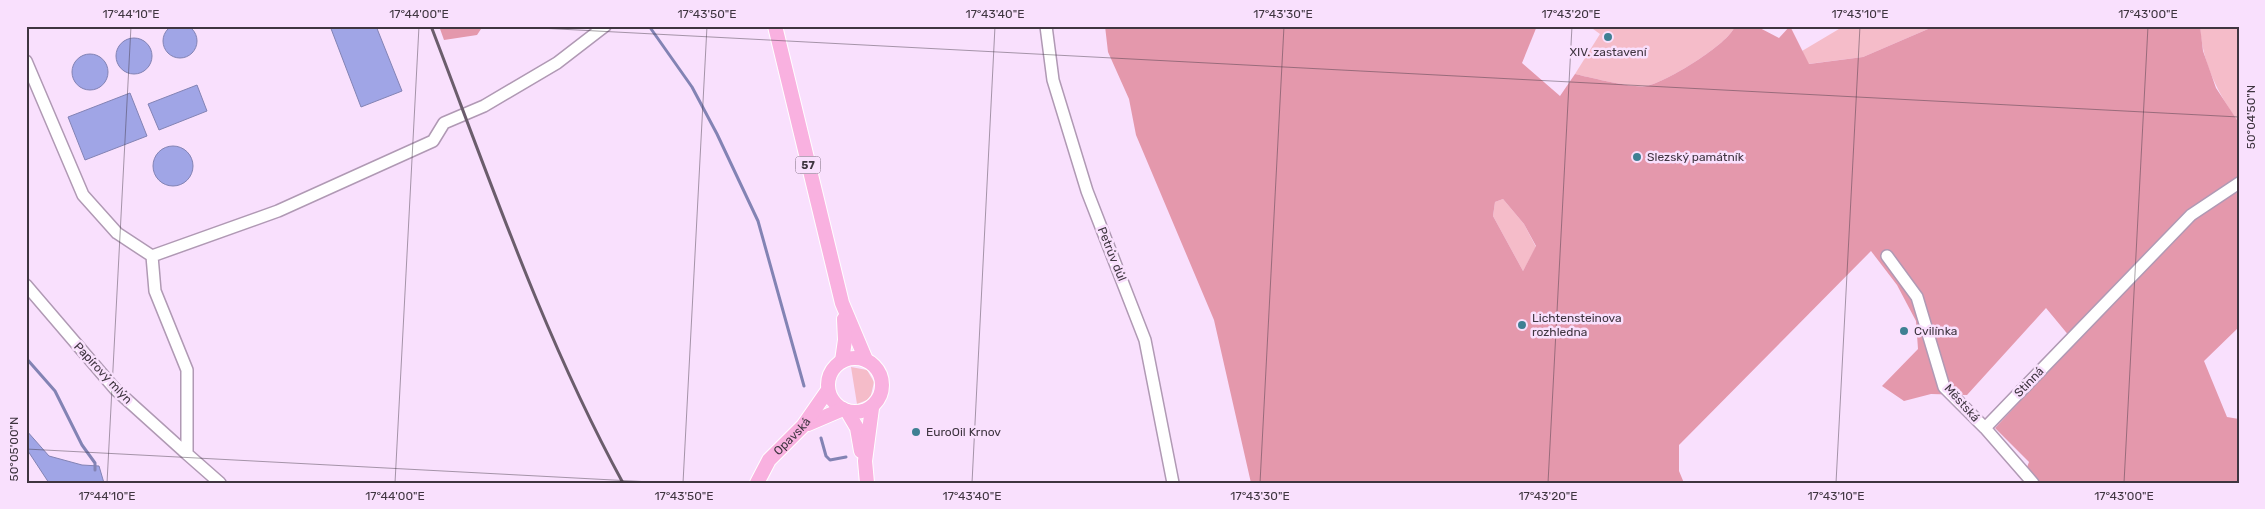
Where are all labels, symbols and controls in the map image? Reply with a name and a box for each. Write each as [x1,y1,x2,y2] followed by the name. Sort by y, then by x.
[102,7,160,21] text: 17°44'10"E
[389,7,449,21] text: 17°44'00"E
[677,7,737,21] text: 17°43'50"E
[966,7,1024,21] text: 17°43'40"E
[1253,7,1313,21] text: 17°43'30"E
[1541,7,1601,21] text: 17°43'20"E
[1831,7,1889,21] text: 17°43'10"E
[2118,7,2178,21] text: 17°43'00"E
[1602,31,1614,43] marker: XIV. zastavení
[1569,45,1648,59] place label: XIV. zastavení
[2244,85,2258,149] text: 50°04'50"N
[1647,150,1745,164] place label: Slezský památník
[1631,151,1643,163] marker: Slezský památník
[796,156,820,174] road number: 57
[1095,225,1129,283] street label: Petrův důl
[1532,311,1622,339] place label: Lichtensteinova rozhledna
[1516,319,1528,331] marker: Lichtensteinova rozhledna
[1914,324,1957,338] place label: Cvilínka
[1898,325,1910,337] marker: Cvilínka
[71,339,135,407] street label: Papírový mlýn
[2011,364,2047,400] street label: Stinná
[1941,381,1983,425] street label: Městská
[771,415,814,458] street label: Opavská
[7,417,21,481] text: 50°05'00"N
[926,425,1001,439] place label: EuroOil Krnov
[910,426,922,438] marker: EuroOil Krnov
[78,489,136,503] text: 17°44'10"E
[365,489,425,503] text: 17°44'00"E
[654,489,714,503] text: 17°43'50"E
[943,489,1001,503] text: 17°43'40"E
[1230,489,1290,503] text: 17°43'30"E
[1518,489,1578,503] text: 17°43'20"E
[1807,489,1865,503] text: 17°43'10"E
[2094,489,2154,503] text: 17°43'00"E

